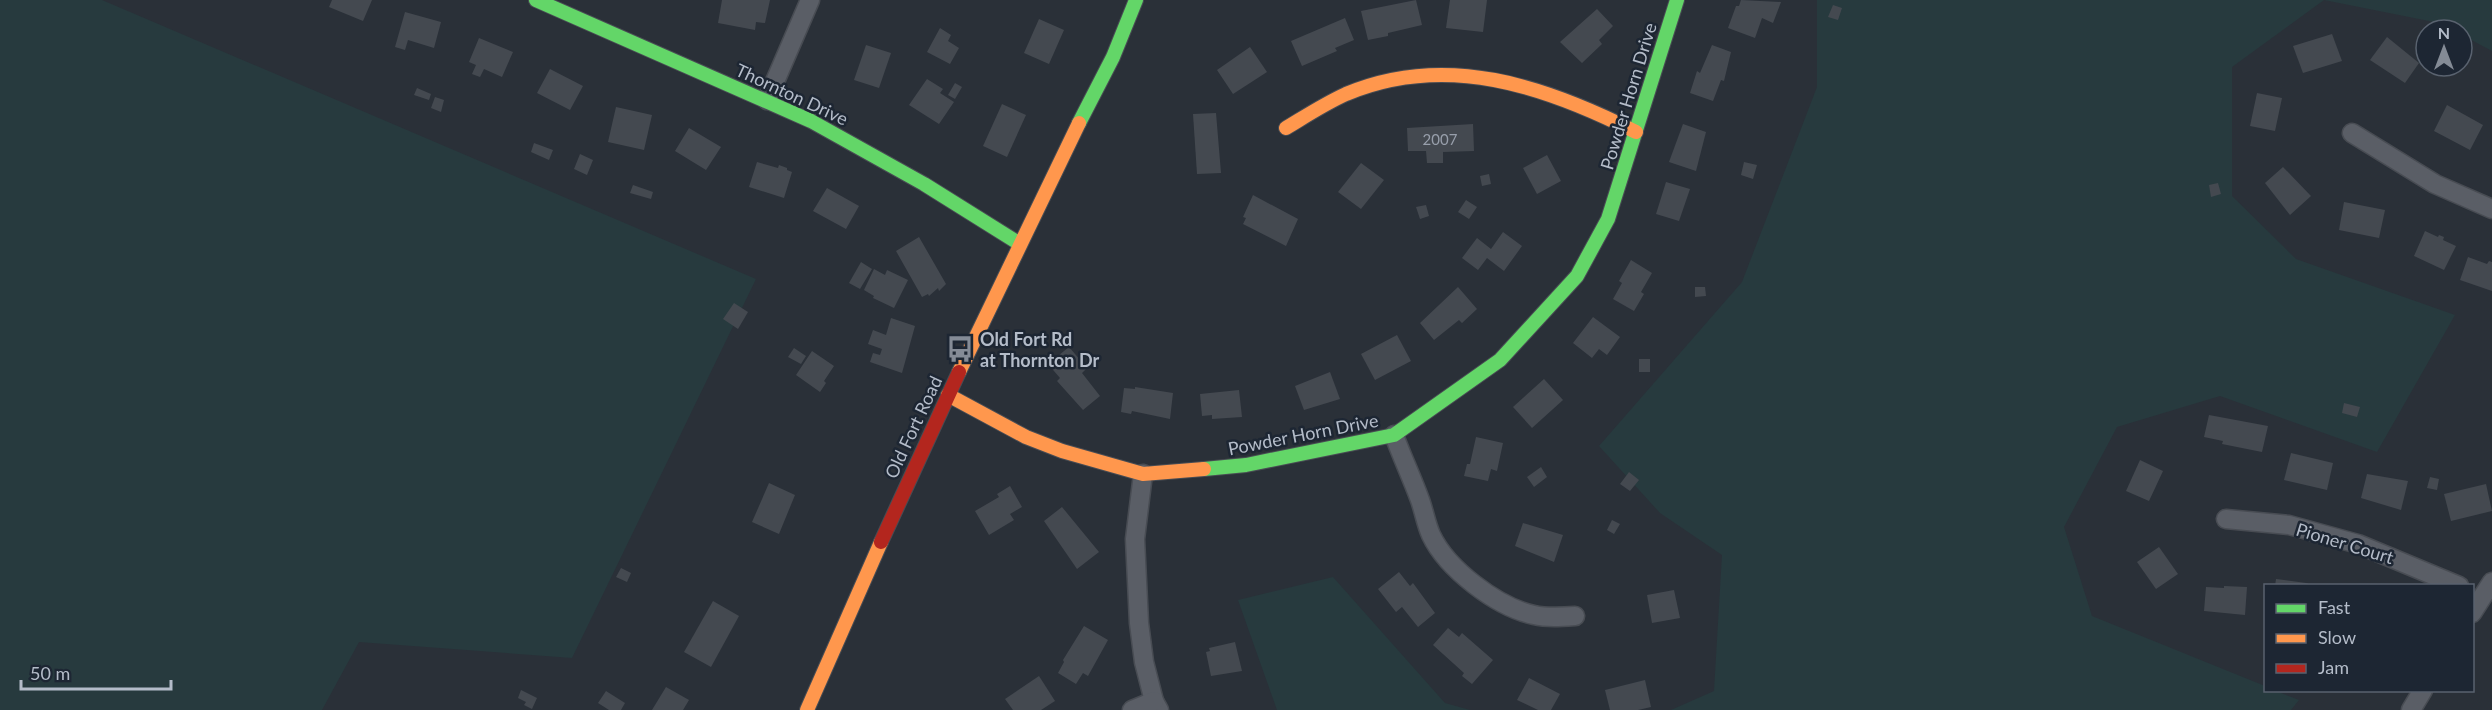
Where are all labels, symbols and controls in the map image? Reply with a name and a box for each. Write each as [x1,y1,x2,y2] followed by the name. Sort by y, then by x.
[2414,18,2474,78] north arrow
[1595,20,1661,172] street label: Powder Horn Drive
[2438,23,2450,42] text: N
[732,58,852,130] street label: Thornton Drive
[1423,130,1458,148] house number: 2007
[980,328,1099,371] place label: Old Fort Rd at Thornton Dr
[945,334,975,364] bus stop icon: Old Fort Rd at Thornton Dr
[880,372,946,482] street label: Old Fort Road
[1226,409,1380,459] street label: Powder Horn Drive
[2294,518,2397,568] street label: Pioner Court
[2264,584,2474,692] legend
[2318,596,2351,618] text: Fast
[2318,626,2356,648] text: Slow
[21,653,171,691] scale bar
[2318,656,2349,678] text: Jam
[30,662,70,684] text: 50 m

